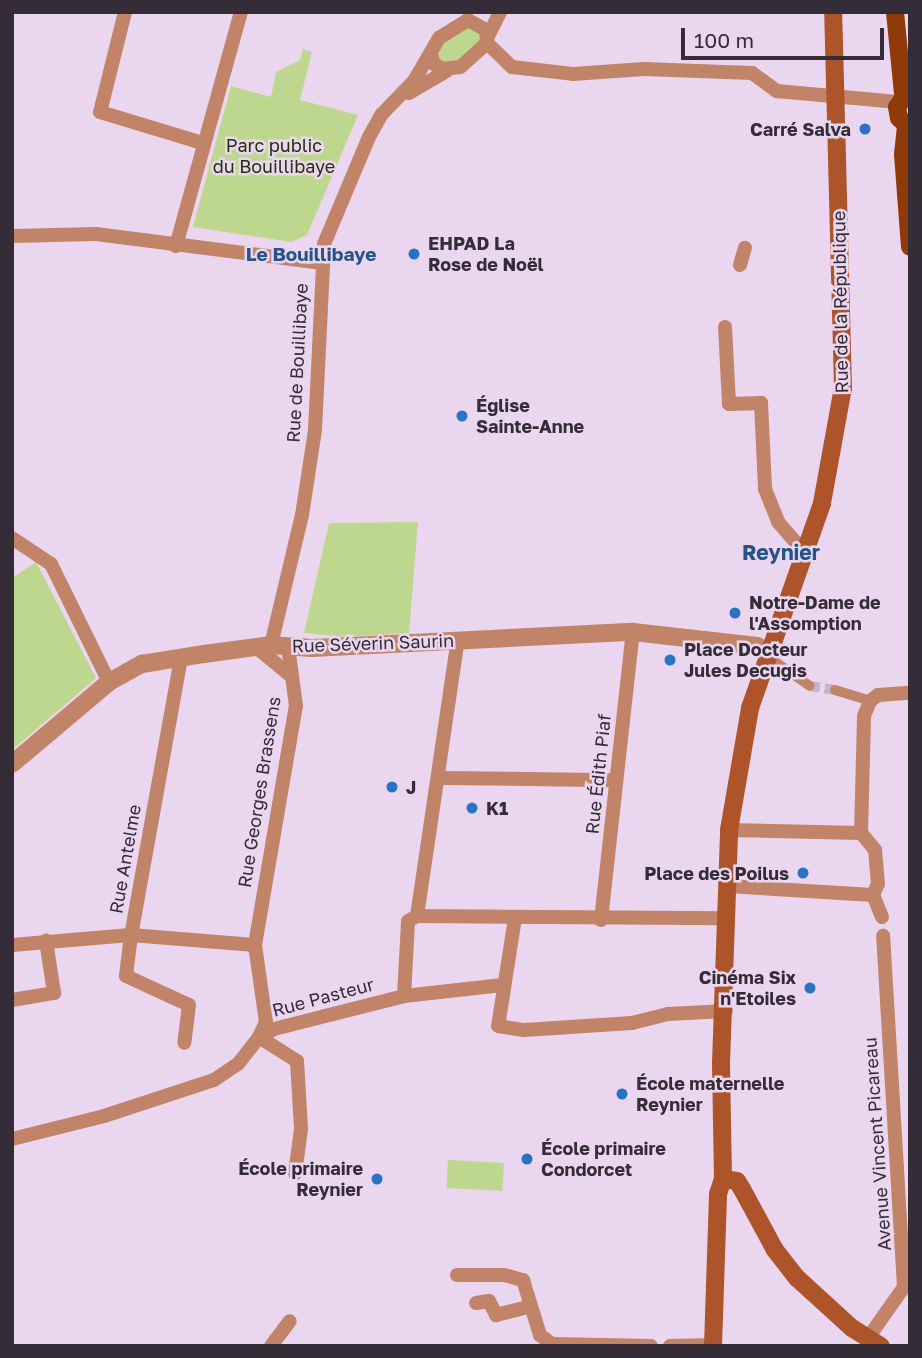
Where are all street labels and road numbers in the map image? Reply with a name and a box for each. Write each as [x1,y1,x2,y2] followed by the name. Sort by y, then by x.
[828,210,852,394] street label: Rue de la République
[282,283,312,443] street label: Rue de Bouillibaye
[291,629,455,657] street label: Rue Séverin Saurin
[233,695,285,889] street label: Rue Georges Brassens
[581,713,615,835] street label: Rue Édith Piaf
[105,803,145,915] street label: Rue Antelme
[270,973,376,1021] street label: Rue Pasteur
[859,1037,895,1251] street label: Avenue Vincent Picareau

